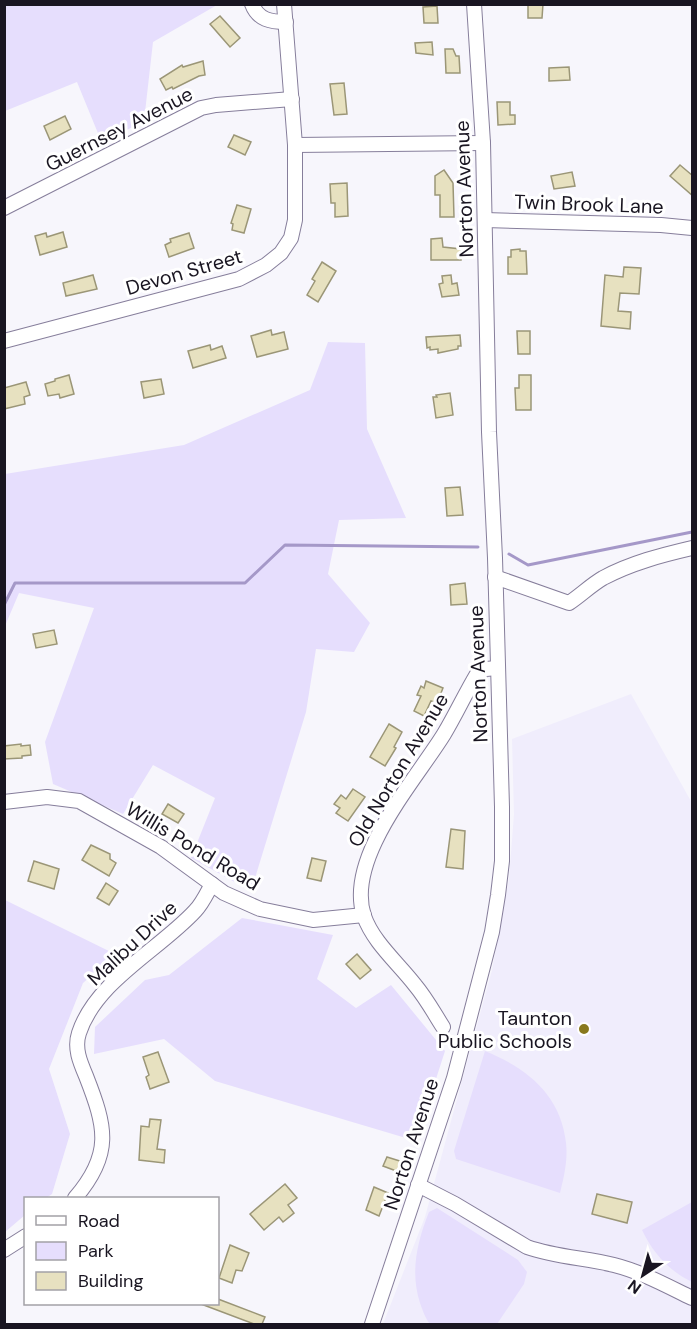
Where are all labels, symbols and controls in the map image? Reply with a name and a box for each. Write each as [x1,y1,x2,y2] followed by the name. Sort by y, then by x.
[41,81,197,177] street label: Guernsey Avenue
[449,120,479,258] street label: Norton Avenue
[514,188,664,220] street label: Twin Brook Lane
[123,243,245,301] street label: Devon Street
[463,605,493,743] street label: Norton Avenue
[342,688,454,852] street label: Old Norton Avenue
[121,796,265,896] street label: Willis Pond Road
[82,895,182,991] street label: Malibu Drive
[438,1005,572,1054] place label: Taunton Public Schools
[577,1022,591,1036] marker: Taunton Public Schools
[377,1075,445,1213] street label: Norton Avenue
[24,1197,219,1305] legend
[78,1209,120,1233] text: Road
[78,1239,114,1263] text: Park
[613,1245,673,1305] north arrow
[78,1269,143,1293] text: Building
[624,1275,645,1299] text: N

